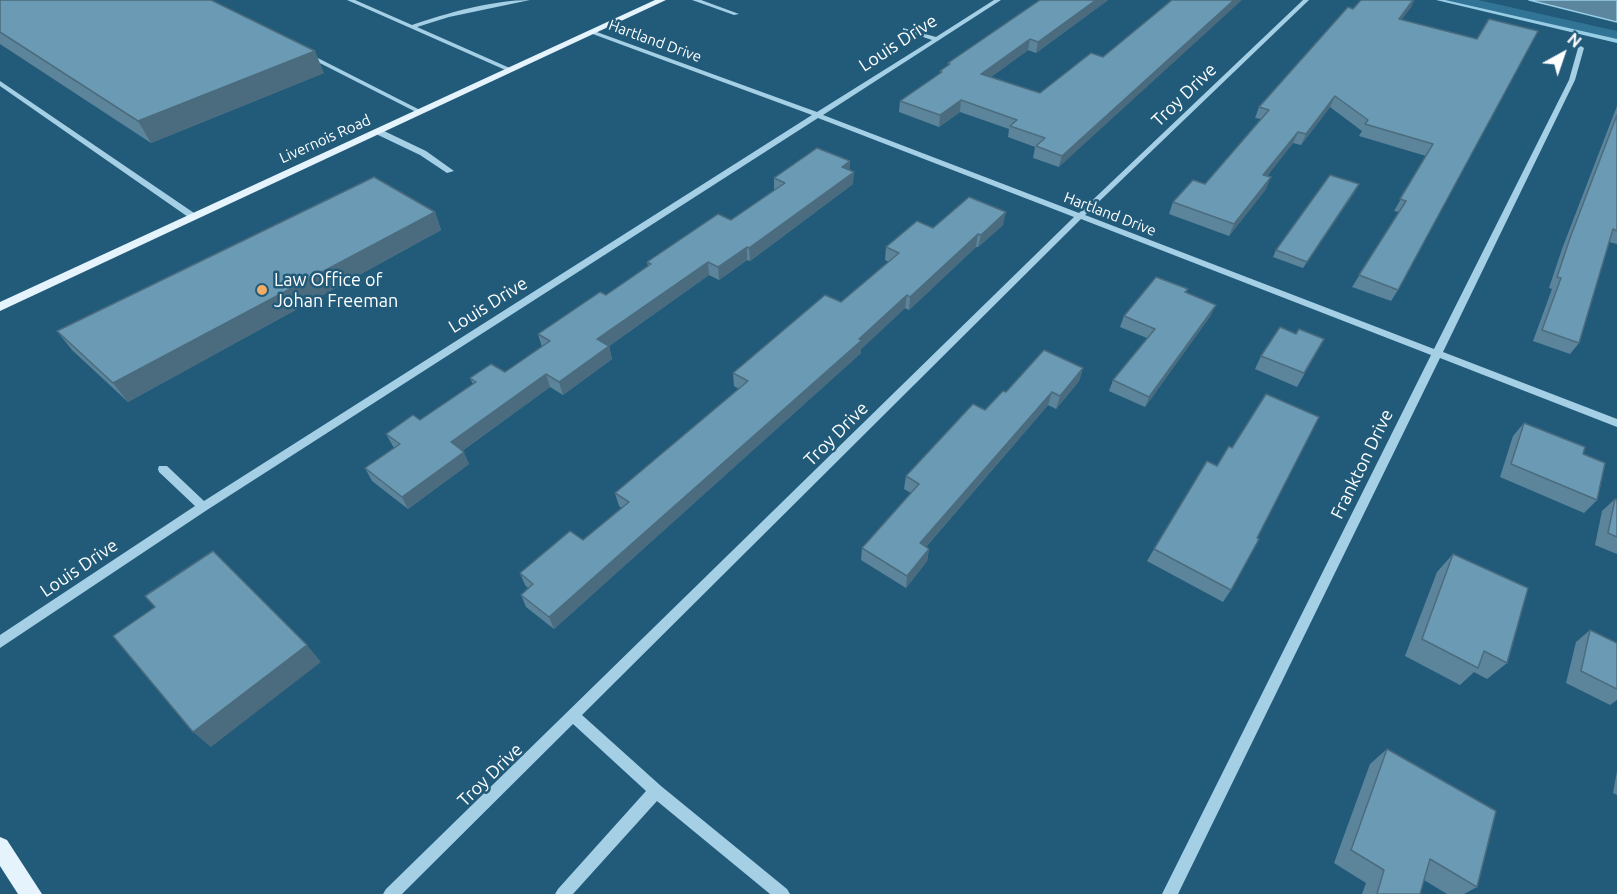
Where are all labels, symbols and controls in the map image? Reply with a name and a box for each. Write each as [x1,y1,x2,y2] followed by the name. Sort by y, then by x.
[855,10,941,76] street label: Louis Drive
[606,16,704,66] street label: Hartland Drive
[1533,24,1593,84] north arrow
[1564,29,1585,51] text: N
[1147,59,1221,131] street label: Troy Drive
[277,111,373,167] street label: Livernois Road
[1061,188,1159,240] street label: Hartland Drive
[274,269,398,312] place label: Law Office of Johan Freeman
[445,272,531,338] street label: Louis Drive
[255,283,269,297] marker: Law Office of Johan Freeman
[799,397,873,471] street label: Troy Drive
[1326,406,1398,522] street label: Frankton Drive
[36,534,122,602] street label: Louis Drive
[453,739,527,811] street label: Troy Drive

